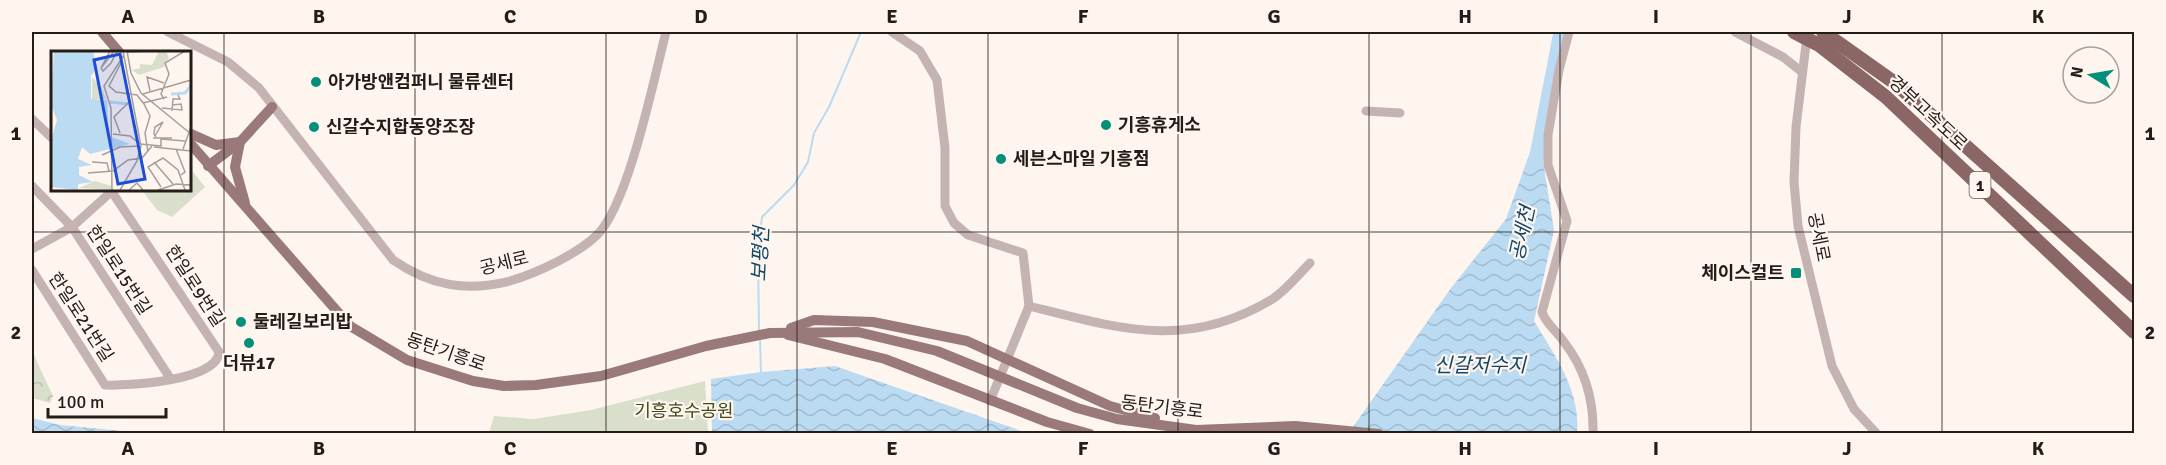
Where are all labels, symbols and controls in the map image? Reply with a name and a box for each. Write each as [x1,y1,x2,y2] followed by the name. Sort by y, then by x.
[122,4,135,29] text: A
[313,4,325,29] text: B
[504,4,516,29] text: C
[694,4,708,29] text: D
[886,4,898,29] text: E
[1078,4,1089,29] text: F
[1267,4,1281,29] text: G
[1458,4,1472,29] text: H
[1653,4,1659,29] text: I
[1842,4,1852,29] text: J
[2032,4,2045,29] text: K
[2061,45,2121,105] north arrow
[51,51,190,190] inset map
[2066,65,2088,80] text: N
[328,71,514,93] place label: 아가방앤컴퍼니 물류센터
[1884,71,1972,155] street label: 경부고속도로
[309,75,323,89] marker: 아가방앤컴퍼니 물류센터
[1118,114,1201,136] place label: 기흥휴게소
[326,116,475,138] place label: 신갈수지합동양조장
[1099,118,1113,132] marker: 기흥휴게소
[307,120,321,134] marker: 신갈수지합동양조장
[11,121,22,146] text: 1
[2145,121,2156,146] text: 1
[1013,148,1149,170] place label: 세븐스마일 기흥점
[994,152,1008,166] marker: 세븐스마일 기흥점
[1970,172,1990,198] road number: 1
[1505,201,1541,263] water label: 공세천
[1803,211,1835,263] street label: 공세로
[82,221,156,319] street label: 한일로15번길
[747,223,775,282] water label: 보평천
[161,241,229,331] street label: 한일로9번길
[477,246,531,280] street label: 공세로
[1701,262,1784,284] place label: 체이스컬트
[1789,266,1803,280] marker: 체이스컬트
[44,268,118,366] street label: 한일로21번길
[253,311,353,333] place label: 둘레길보리밥
[234,315,248,329] marker: 둘레길보리밥
[11,320,21,345] text: 2
[2145,320,2155,345] text: 2
[403,328,489,376] street label: 동탄기흥로
[242,336,256,350] marker: 더뷰17
[223,352,276,374] place label: 더뷰17
[1434,353,1528,378] water label: 신갈저수지
[48,381,166,419] scale bar
[57,391,104,413] text: 100 m
[1120,391,1204,423] street label: 동탄기흥로
[634,400,734,422] park label: 기흥호수공원
[122,436,135,461] text: A
[313,436,325,461] text: B
[504,436,516,461] text: C
[694,436,708,461] text: D
[886,436,898,461] text: E
[1078,436,1089,461] text: F
[1267,436,1281,461] text: G
[1458,436,1472,461] text: H
[1653,436,1659,461] text: I
[1842,436,1852,461] text: J
[2032,436,2045,461] text: K

